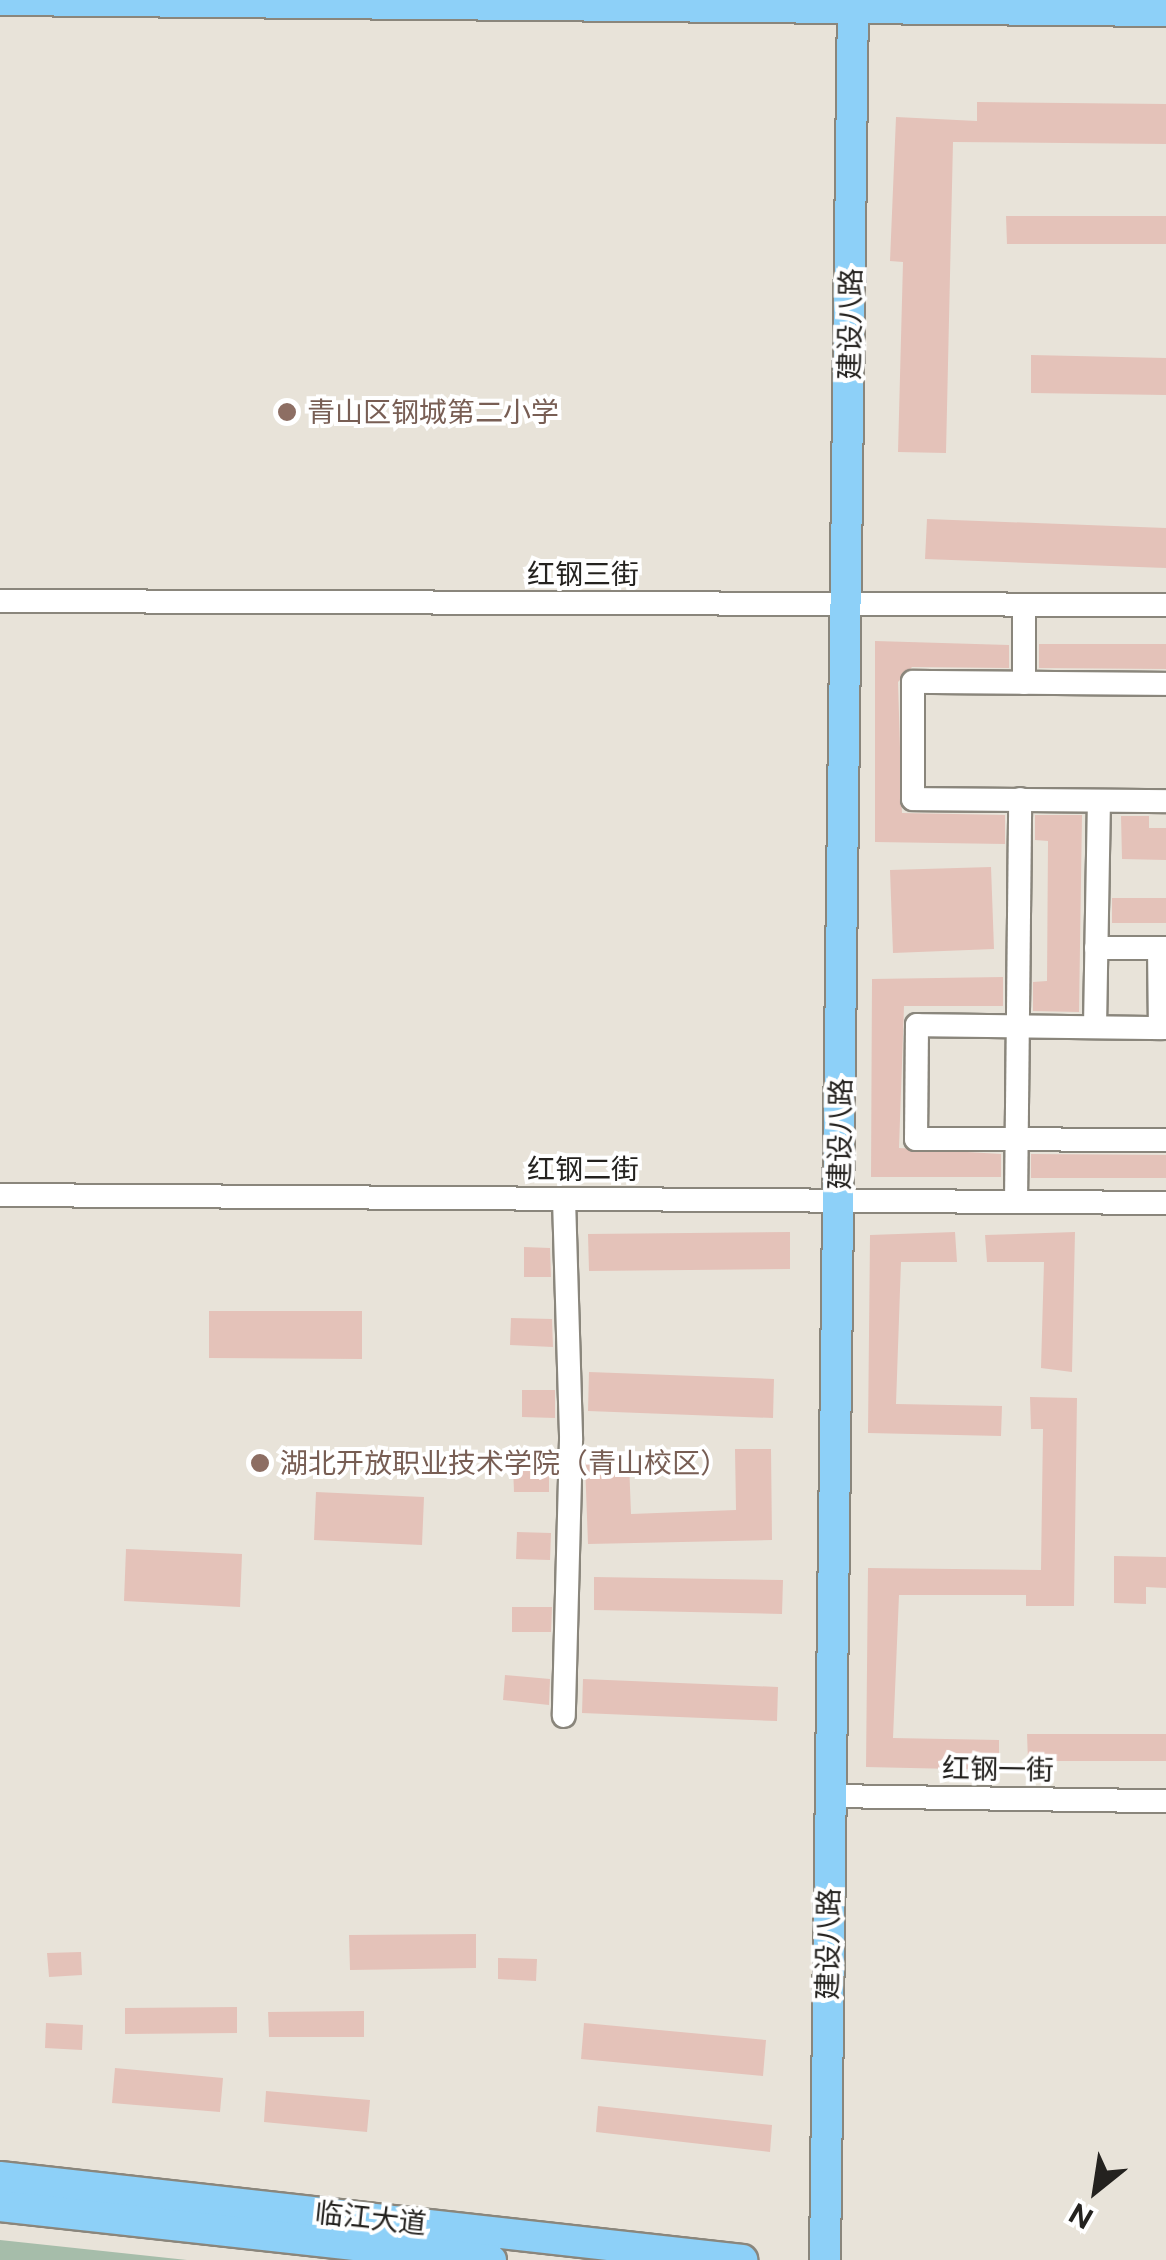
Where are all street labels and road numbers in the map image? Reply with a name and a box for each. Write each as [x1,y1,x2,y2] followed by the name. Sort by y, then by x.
[832,268,868,380] street label: 建设八路
[527,557,639,591] street label: 红钢三街
[822,1078,858,1190] street label: 建设八路
[527,1152,639,1186] street label: 红钢二街
[942,1751,1054,1787] street label: 红钢一街
[810,1888,846,2000] street label: 建设八路
[314,2195,428,2241] street label: 临江大道

